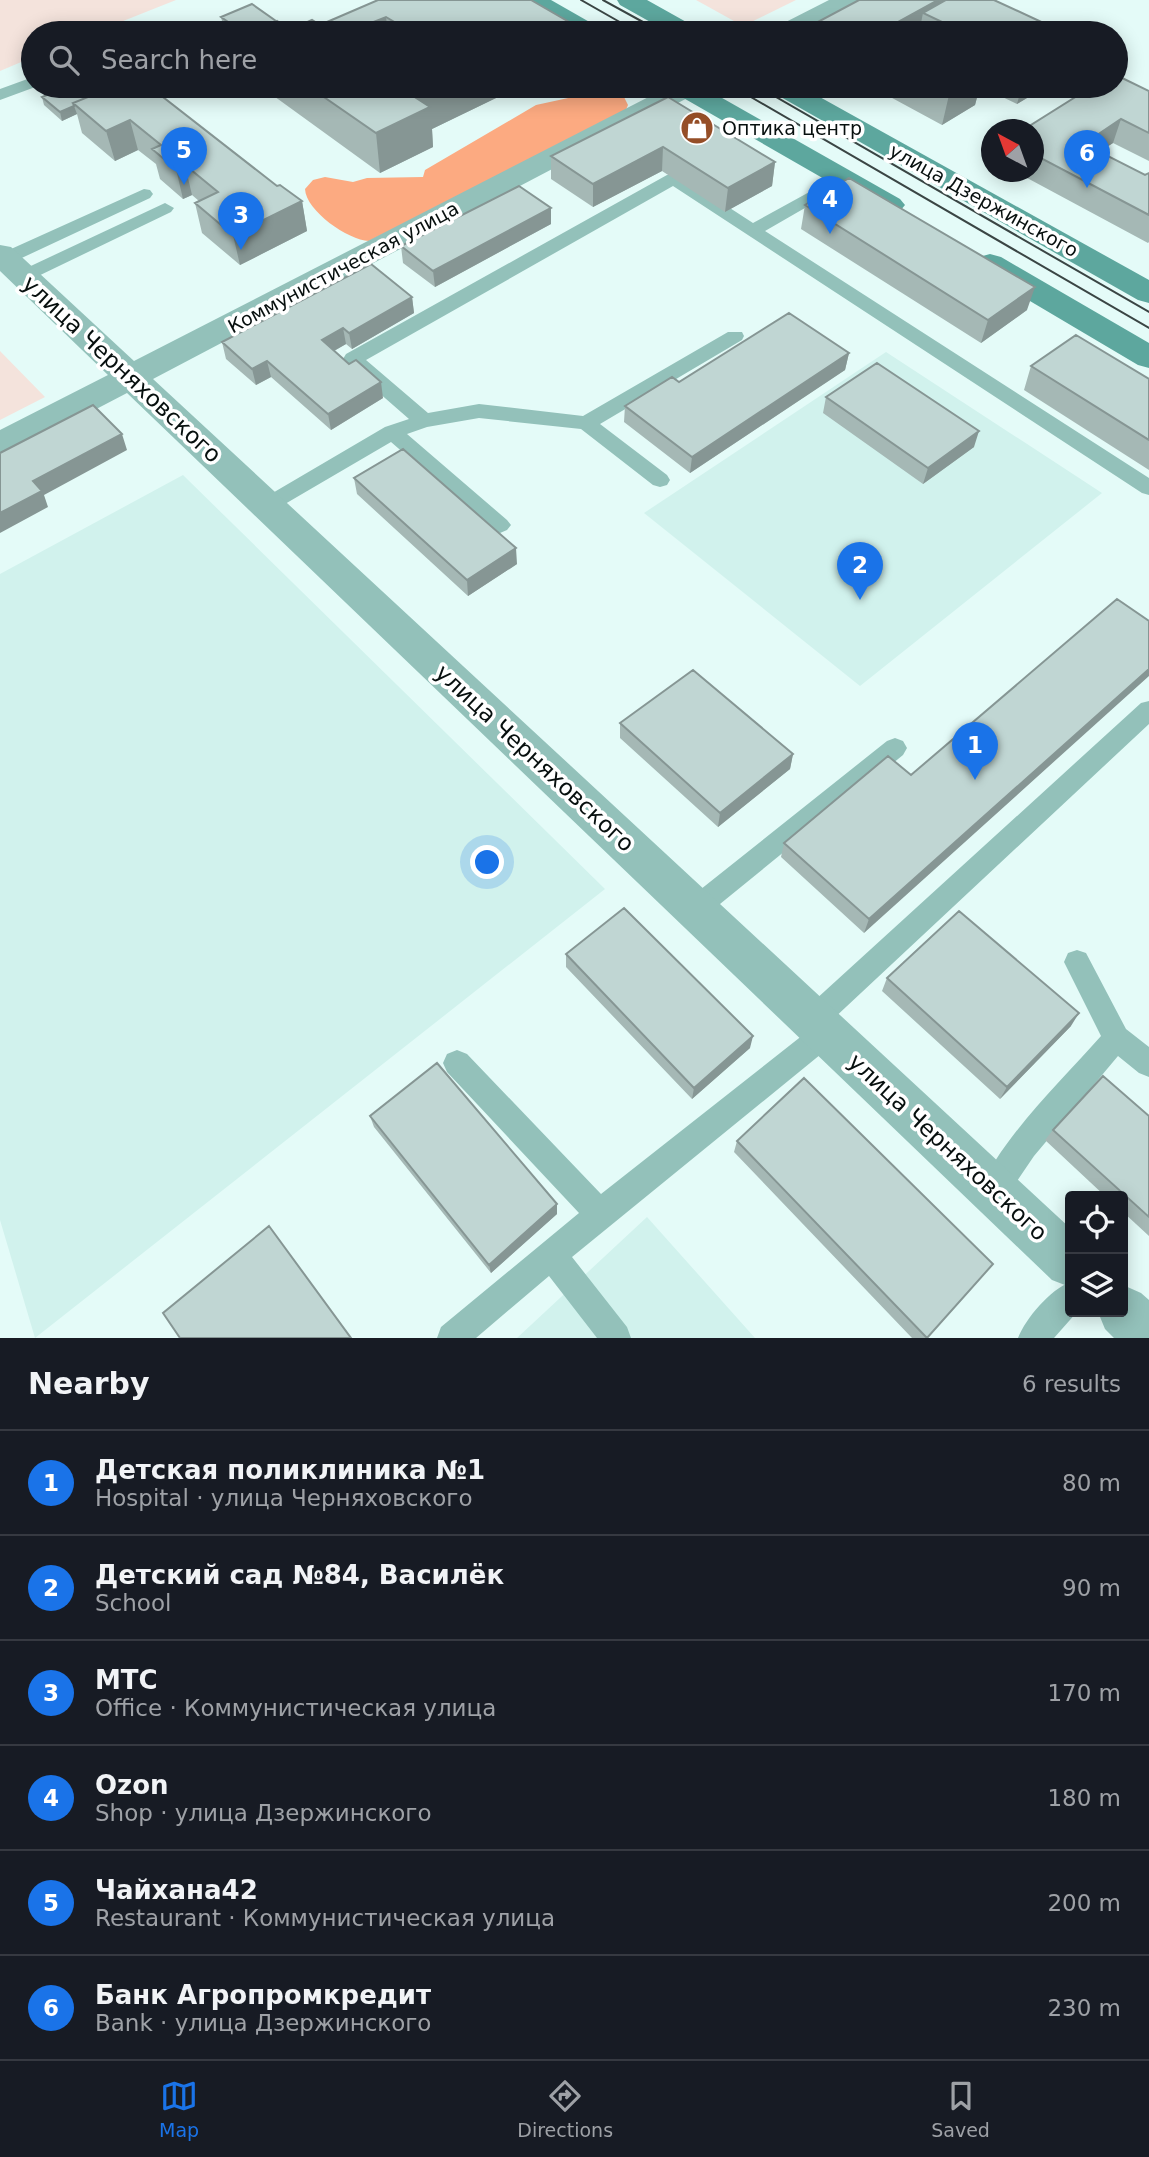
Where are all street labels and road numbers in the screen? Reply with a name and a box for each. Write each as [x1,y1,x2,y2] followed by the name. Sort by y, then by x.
[886,139,1082,261] street label: улица Дзержинского
[224,197,462,337] street label: Коммунистическая улица
[17,270,227,468] street label: улица Черняховского
[430,659,640,857] street label: улица Черняховского
[843,1048,1053,1246] street label: улица Черняховского

